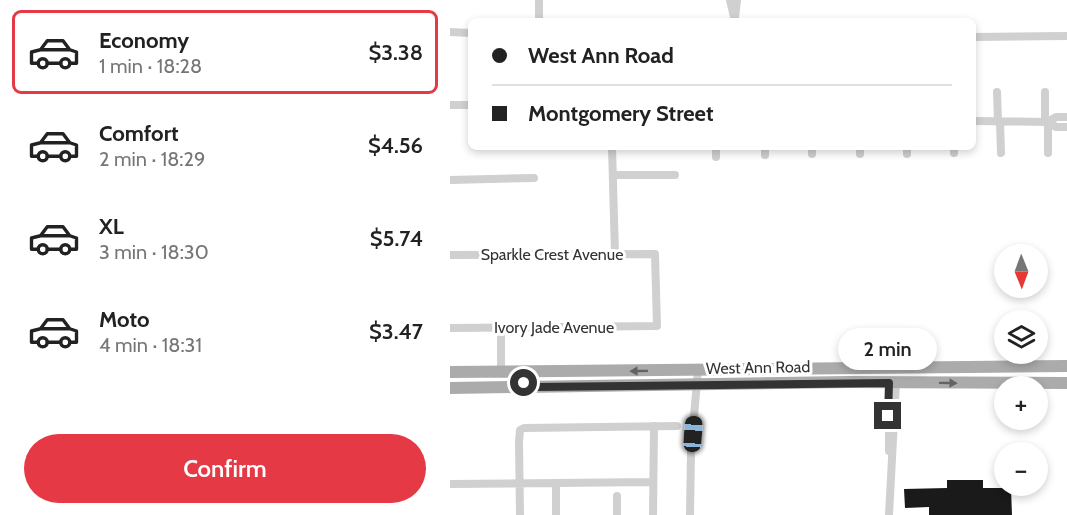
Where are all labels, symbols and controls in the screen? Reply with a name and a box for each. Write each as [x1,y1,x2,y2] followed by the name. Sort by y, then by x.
[27,25,81,79] icon: car
[99,27,189,54] text: Economy
[368,39,423,66] text: $3.38
[528,42,674,69] text: West Ann Road
[99,54,202,78] text: 1 min · 18:28
[528,100,713,127] text: Montgomery Street
[27,118,81,172] icon: car
[99,120,178,147] text: Comfort
[368,132,423,159] text: $4.56
[99,147,205,171] text: 2 min · 18:29
[27,211,81,265] icon: car
[99,213,124,240] text: XL
[370,225,423,252] text: $5.74
[99,240,209,264] text: 3 min · 18:30
[994,244,1048,298] north arrow
[994,244,1048,496] map controls
[481,245,623,264] street label: Sparkle Crest Avenue
[27,304,81,358] icon: car
[99,306,150,333] text: Moto
[994,310,1048,364] button: layers
[369,318,423,345] text: $3.47
[494,318,614,337] street label: Ivory Jade Avenue
[838,329,938,371] callout: 2 min
[99,333,202,357] text: 4 min · 18:31
[863,337,912,361] text: 2 min
[706,357,810,378] street label: West Ann Road
[630,366,649,376] one-way arrow
[510,369,537,396] route start
[994,376,1048,430] button: +
[938,379,957,388] one-way arrow
[874,402,901,429] route end
[683,415,703,453] car
[24,434,426,503] button: Confirm
[994,442,1048,496] button: −

